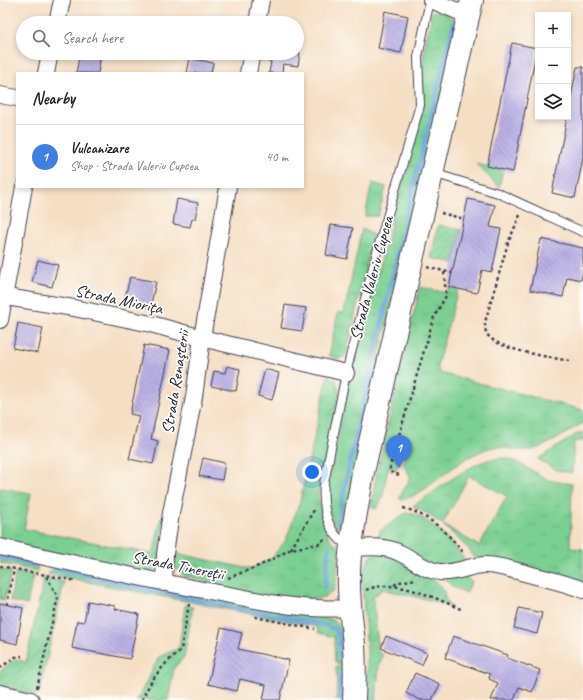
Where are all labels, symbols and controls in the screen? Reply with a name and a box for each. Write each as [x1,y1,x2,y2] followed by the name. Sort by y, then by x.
[535,12,571,120] map controls
[535,12,571,48] button: +
[16,16,304,60] search box
[30,27,52,49] icon: search
[62,29,123,48] text: Search here
[535,48,571,84] button: −
[535,84,571,120] button: layers
[32,88,75,109] text: Nearby
[70,139,128,158] text: Vulcanizare
[42,149,48,165] text: 1
[266,149,288,165] text: 40 m
[70,158,198,174] text: Shop · Strada Valeriu Cupcea
[345,212,399,342] street label: Strada Valeriu Cupcea
[73,280,166,319] street label: Strada Mioriţa
[157,326,194,435] street label: Strada Renaşterii
[386,435,412,468] pin: 1
[302,462,322,482] your location
[130,546,227,585] street label: Strada Tinereţii

